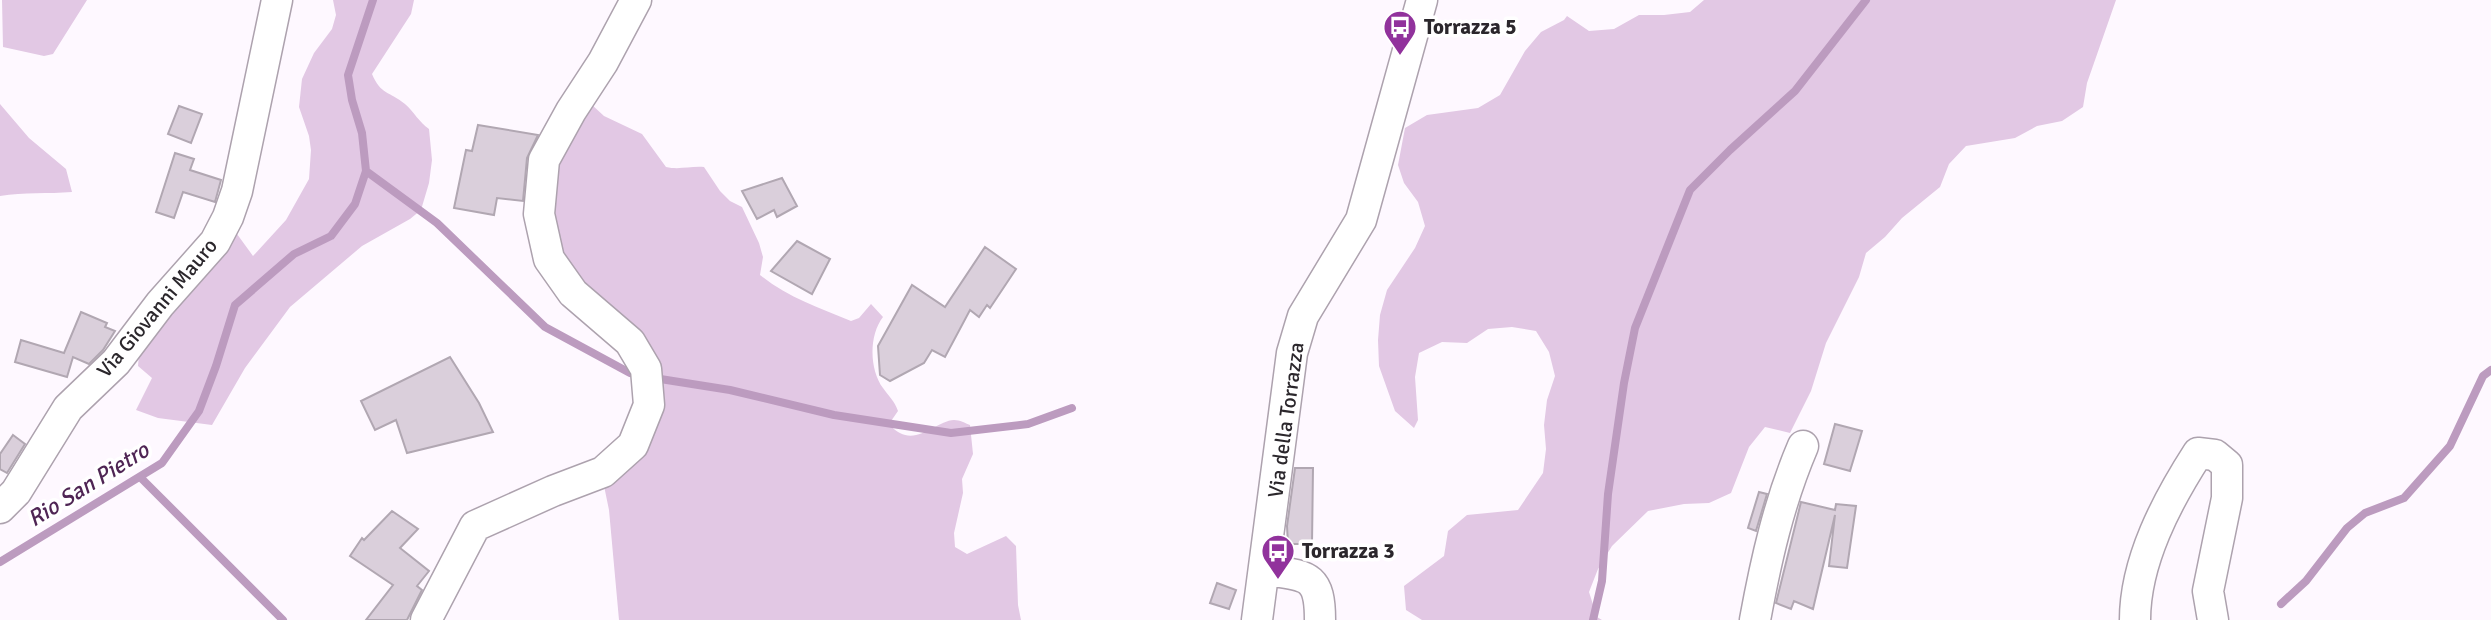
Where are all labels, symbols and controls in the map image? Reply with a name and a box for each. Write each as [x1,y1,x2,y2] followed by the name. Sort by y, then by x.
[1381,8,1419,57] bus stop icon: Torrazza 5
[1424,14,1517,40] place label: Torrazza 5
[91,233,223,383] street label: Via Giovanni Mauro
[1262,340,1310,500] street label: Via della Torrazza
[22,435,155,533] water label: Rio San Pietro
[1259,532,1297,581] bus stop icon: Torrazza 3
[1302,538,1395,564] place label: Torrazza 3

